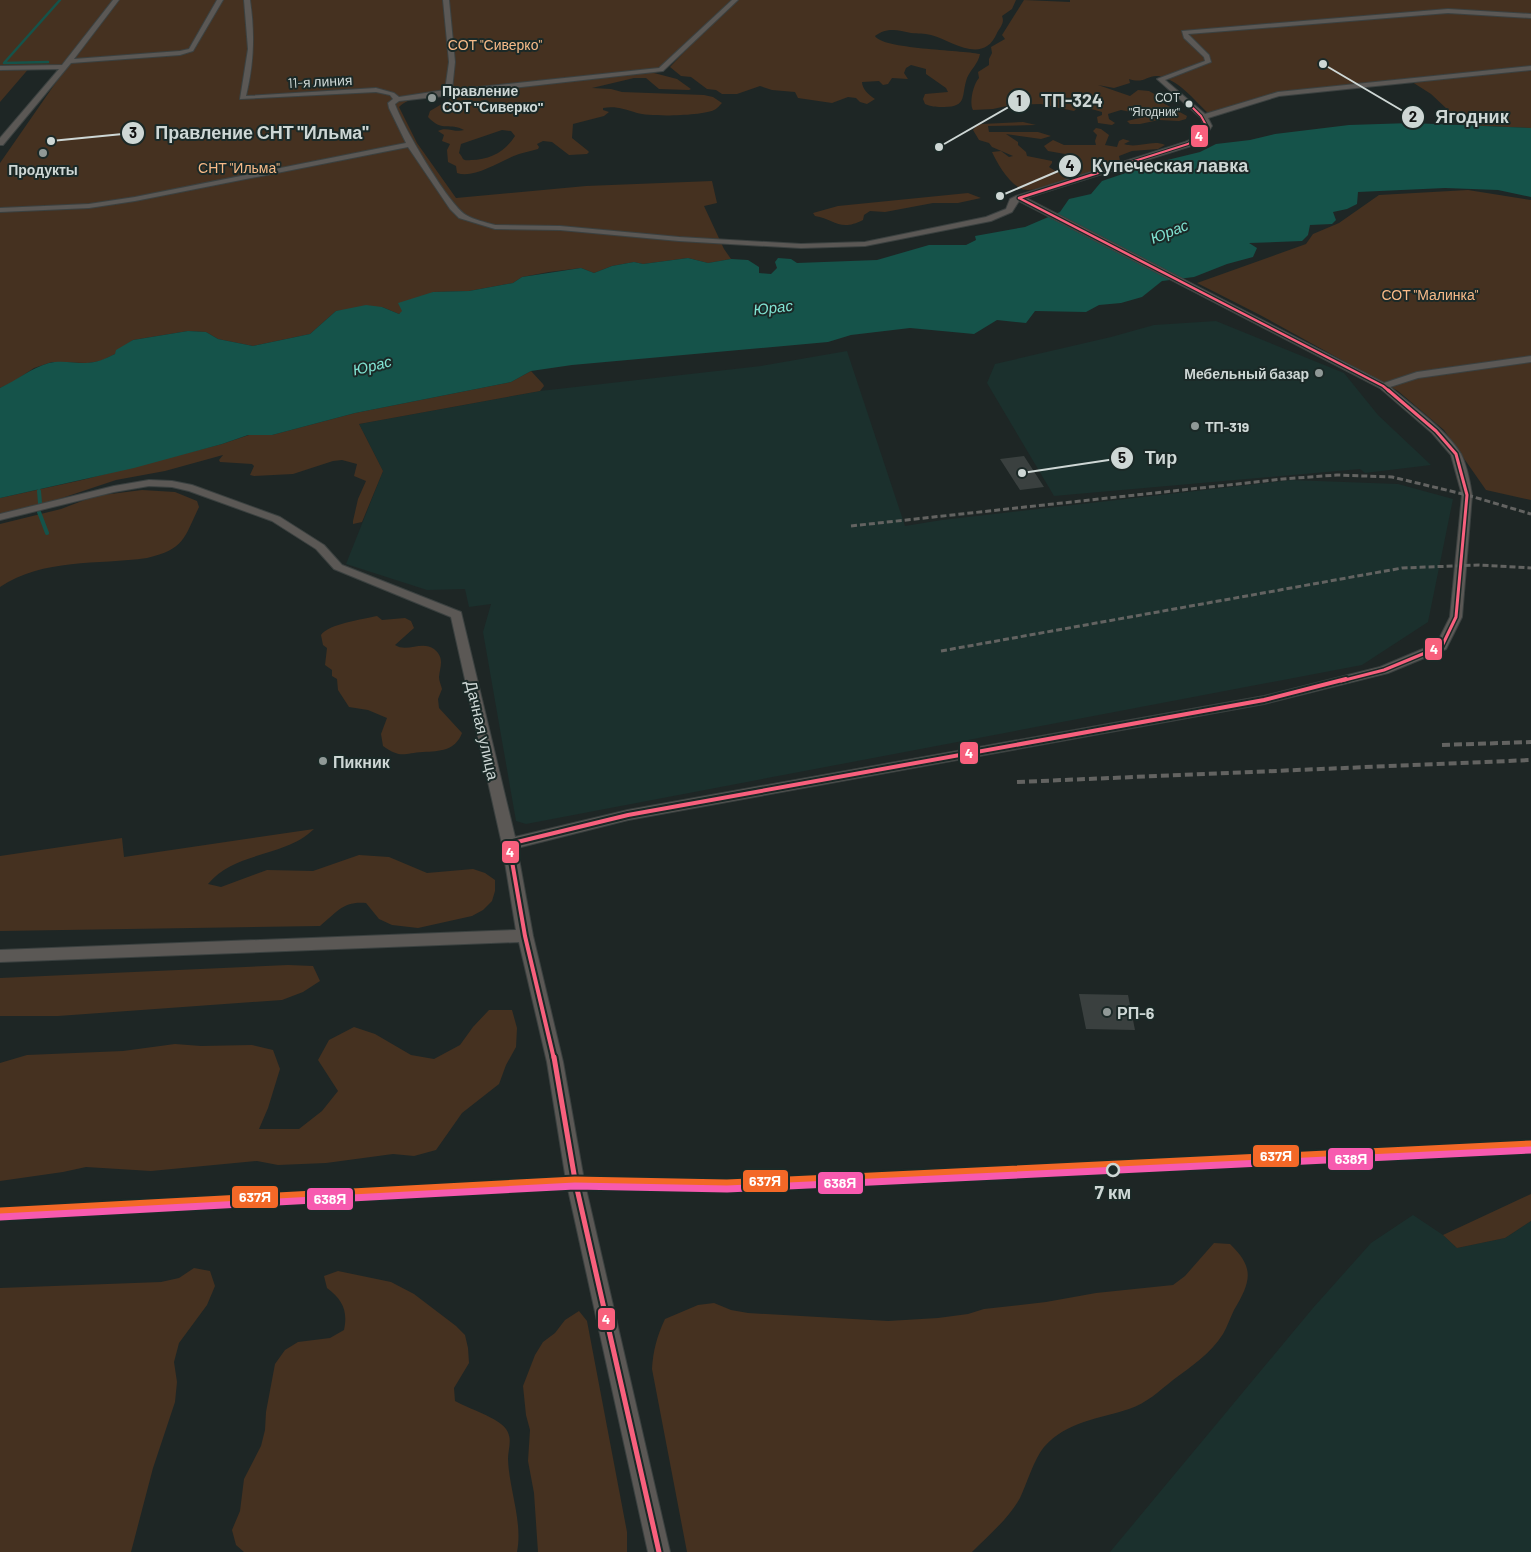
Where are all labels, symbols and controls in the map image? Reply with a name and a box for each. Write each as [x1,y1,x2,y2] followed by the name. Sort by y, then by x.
[448,36,542,53] park label: СОТ "Сиверко"
[287,71,353,91] street label: 11-я линия
[442,82,543,115] place label: Правление СОТ "Сиверко"
[1006,84,1113,117] callout: ТП-324
[1041,89,1103,111] text: ТП-324
[1129,90,1181,119] place label: СОТ "Ягодник"
[1016,91,1022,109] text: 1
[426,92,438,104] marker: Правление СОТ "Сиверко"
[1184,99,1194,109] marker: СОТ "Ягодник"
[1401,100,1519,133] callout: Ягодник
[1435,105,1510,127] text: Ягодник
[1409,107,1417,125] text: 2
[121,116,379,149] callout: Правление СНТ "Ильма"
[155,121,369,143] text: Правление СНТ "Ильма"
[129,123,137,141] text: 3
[1190,124,1209,148] line badge: 4
[1195,127,1203,144] text: 4
[37,147,49,159] marker: Продукты
[1057,149,1258,182] callout: Купеческая лавка
[1092,154,1249,176] text: Купеческая лавка
[1065,156,1075,174] text: 4
[198,159,280,176] park label: СНТ "Ильма"
[8,161,78,178] place label: Продукты
[1147,215,1191,247] water label: Юрас
[1382,286,1479,303] park label: СОТ "Малинка"
[752,296,794,318] water label: Юрас
[351,351,394,379] water label: Юрас
[1184,365,1309,382] place label: Мебельный базар
[1313,367,1325,379] marker: Мебельный базар
[1205,418,1249,435] place label: ТП-319
[1189,420,1201,432] marker: ТП-319
[1110,442,1187,475] callout: Тир
[1145,446,1177,468] text: Тир
[1118,448,1126,466] text: 5
[1424,637,1443,661] line badge: 4
[1430,640,1438,657] text: 4
[462,679,504,782] street label: Дачная улица
[959,741,979,765] line badge: 4
[965,744,973,761] text: 4
[333,752,391,771] place label: Пикник
[317,755,329,767] marker: Пикник
[501,840,520,864] line badge: 4
[506,843,514,860] text: 4
[1117,1003,1155,1022] place label: РП-6
[1101,1006,1113,1018] marker: РП-6
[1252,1144,1300,1168] line badge: 637Я
[1260,1147,1292,1164] text: 637Я
[1327,1147,1374,1171] line badge: 638Я
[1335,1150,1367,1167] text: 638Я
[1106,1163,1120,1177] marker: 7 км
[742,1169,789,1193] line badge: 637Я
[817,1171,864,1195] line badge: 638Я
[749,1172,781,1189] text: 637Я
[824,1174,856,1191] text: 638Я
[1095,1180,1131,1203] place label: 7 км
[231,1185,279,1209] line badge: 637Я
[306,1187,354,1211] line badge: 638Я
[239,1188,271,1205] text: 637Я
[314,1190,346,1207] text: 638Я
[597,1307,616,1331] line badge: 4
[602,1310,610,1327] text: 4

